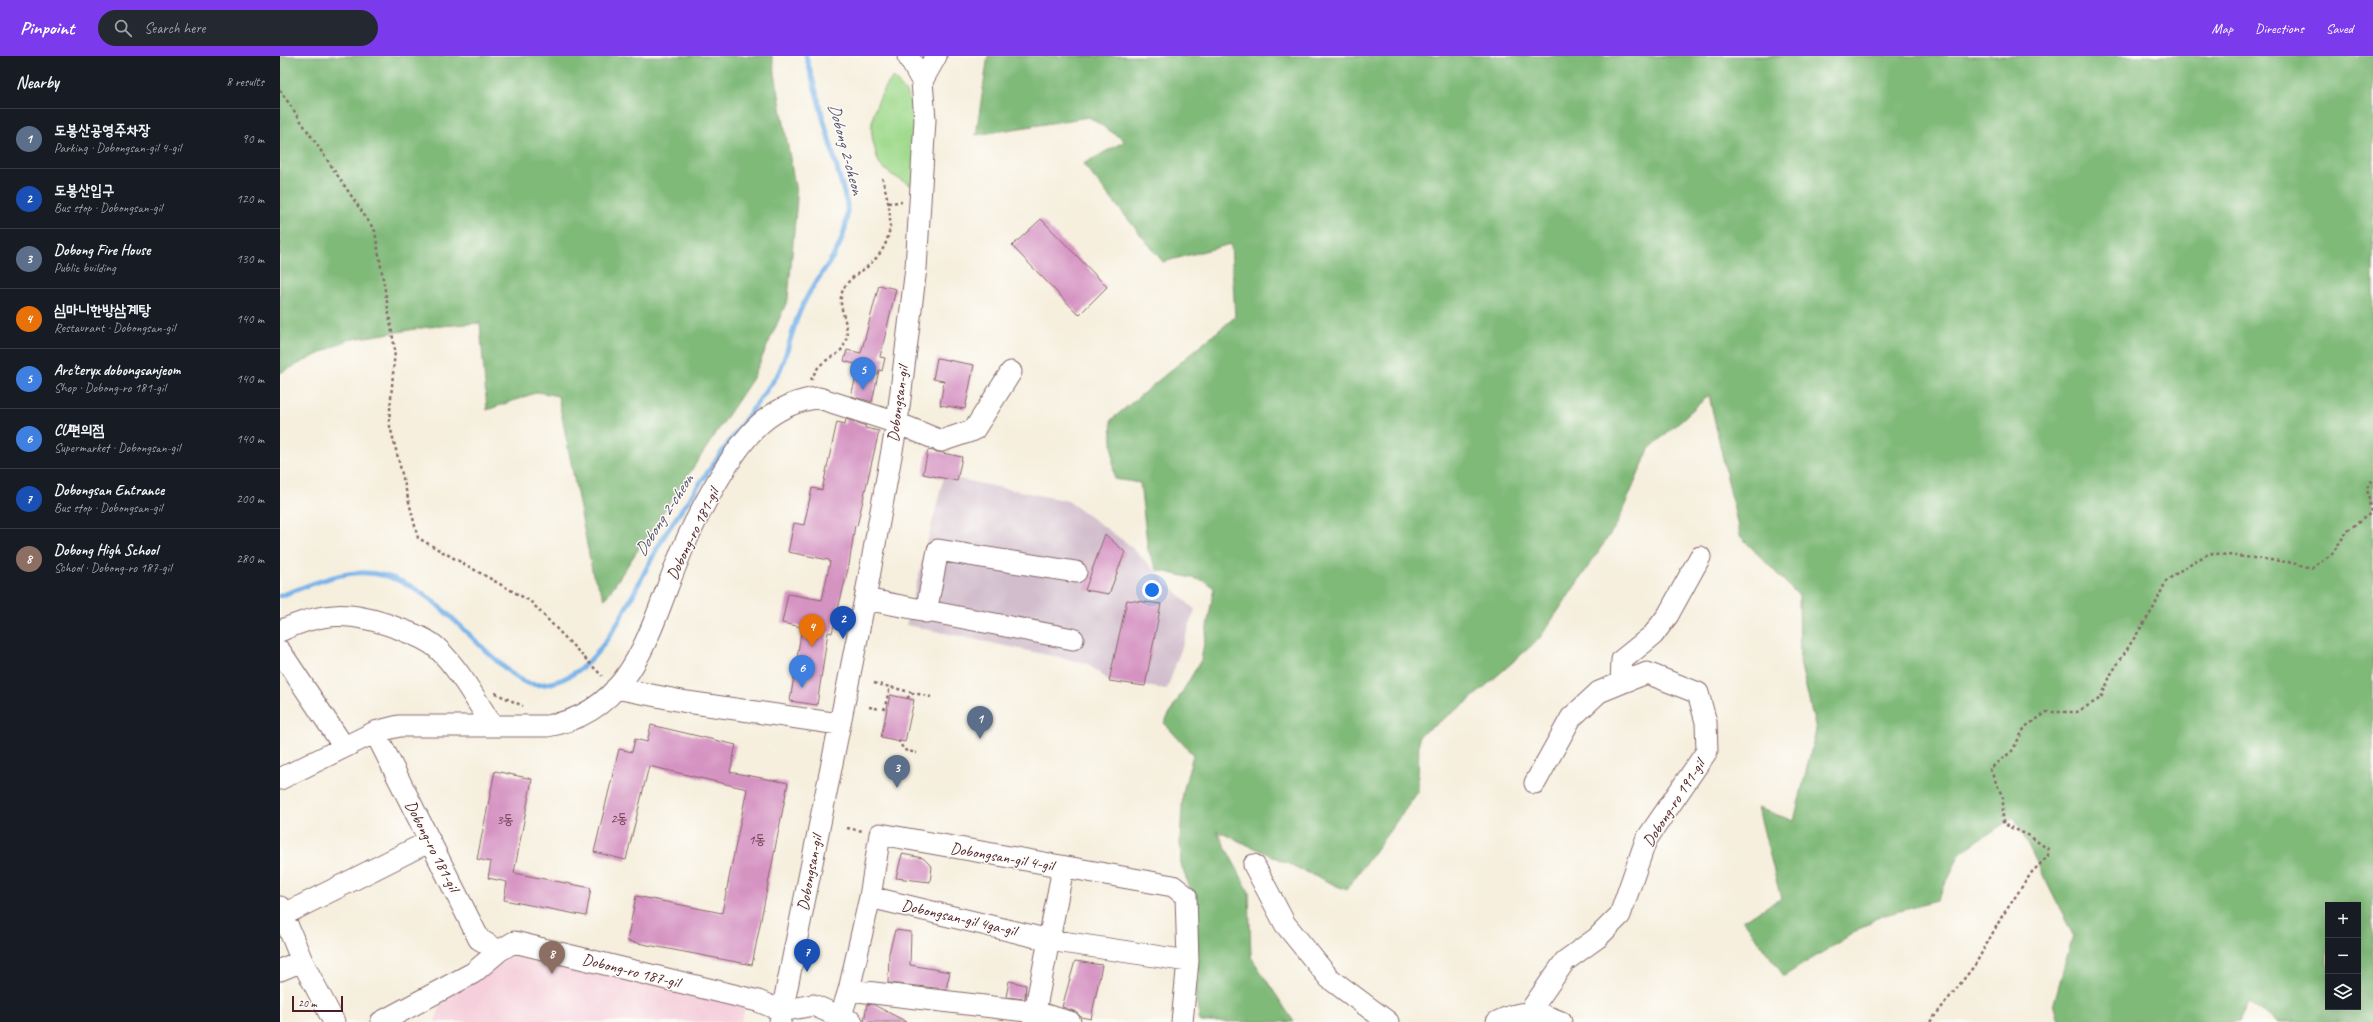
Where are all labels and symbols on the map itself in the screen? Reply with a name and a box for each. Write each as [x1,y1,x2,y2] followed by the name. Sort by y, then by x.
[824,101,869,199] water label: Dobong 2-cheon
[850,357,876,390] pin: 5
[883,361,914,443] street label: Dobongsan-gil
[630,468,699,560] water label: Dobong 2-cheon
[662,482,725,583] street label: Dobong-ro 181-gil
[1142,580,1162,600] your location
[830,606,856,639] pin: 2
[799,614,825,647] pin: 4
[789,655,815,688] pin: 6
[967,706,993,739] pin: 1
[1639,753,1711,850] street label: Dobong-ro 191-gil
[884,755,910,788] pin: 3
[401,797,465,898] street label: Dobong-ro 181-gil
[610,810,628,827] house number: 2동
[496,811,514,828] house number: 3동
[793,830,828,912] street label: Dobongsan-gil
[748,831,766,848] house number: 1동
[949,838,1058,876] street label: Dobongsan-gil 4-gil
[900,895,1021,942] street label: Dobongsan-gil 4ga-gil
[794,939,820,972] pin: 7
[539,941,565,974] pin: 8
[580,949,685,994] street label: Dobong-ro 187-gil
[292,994,343,1013] scale bar

